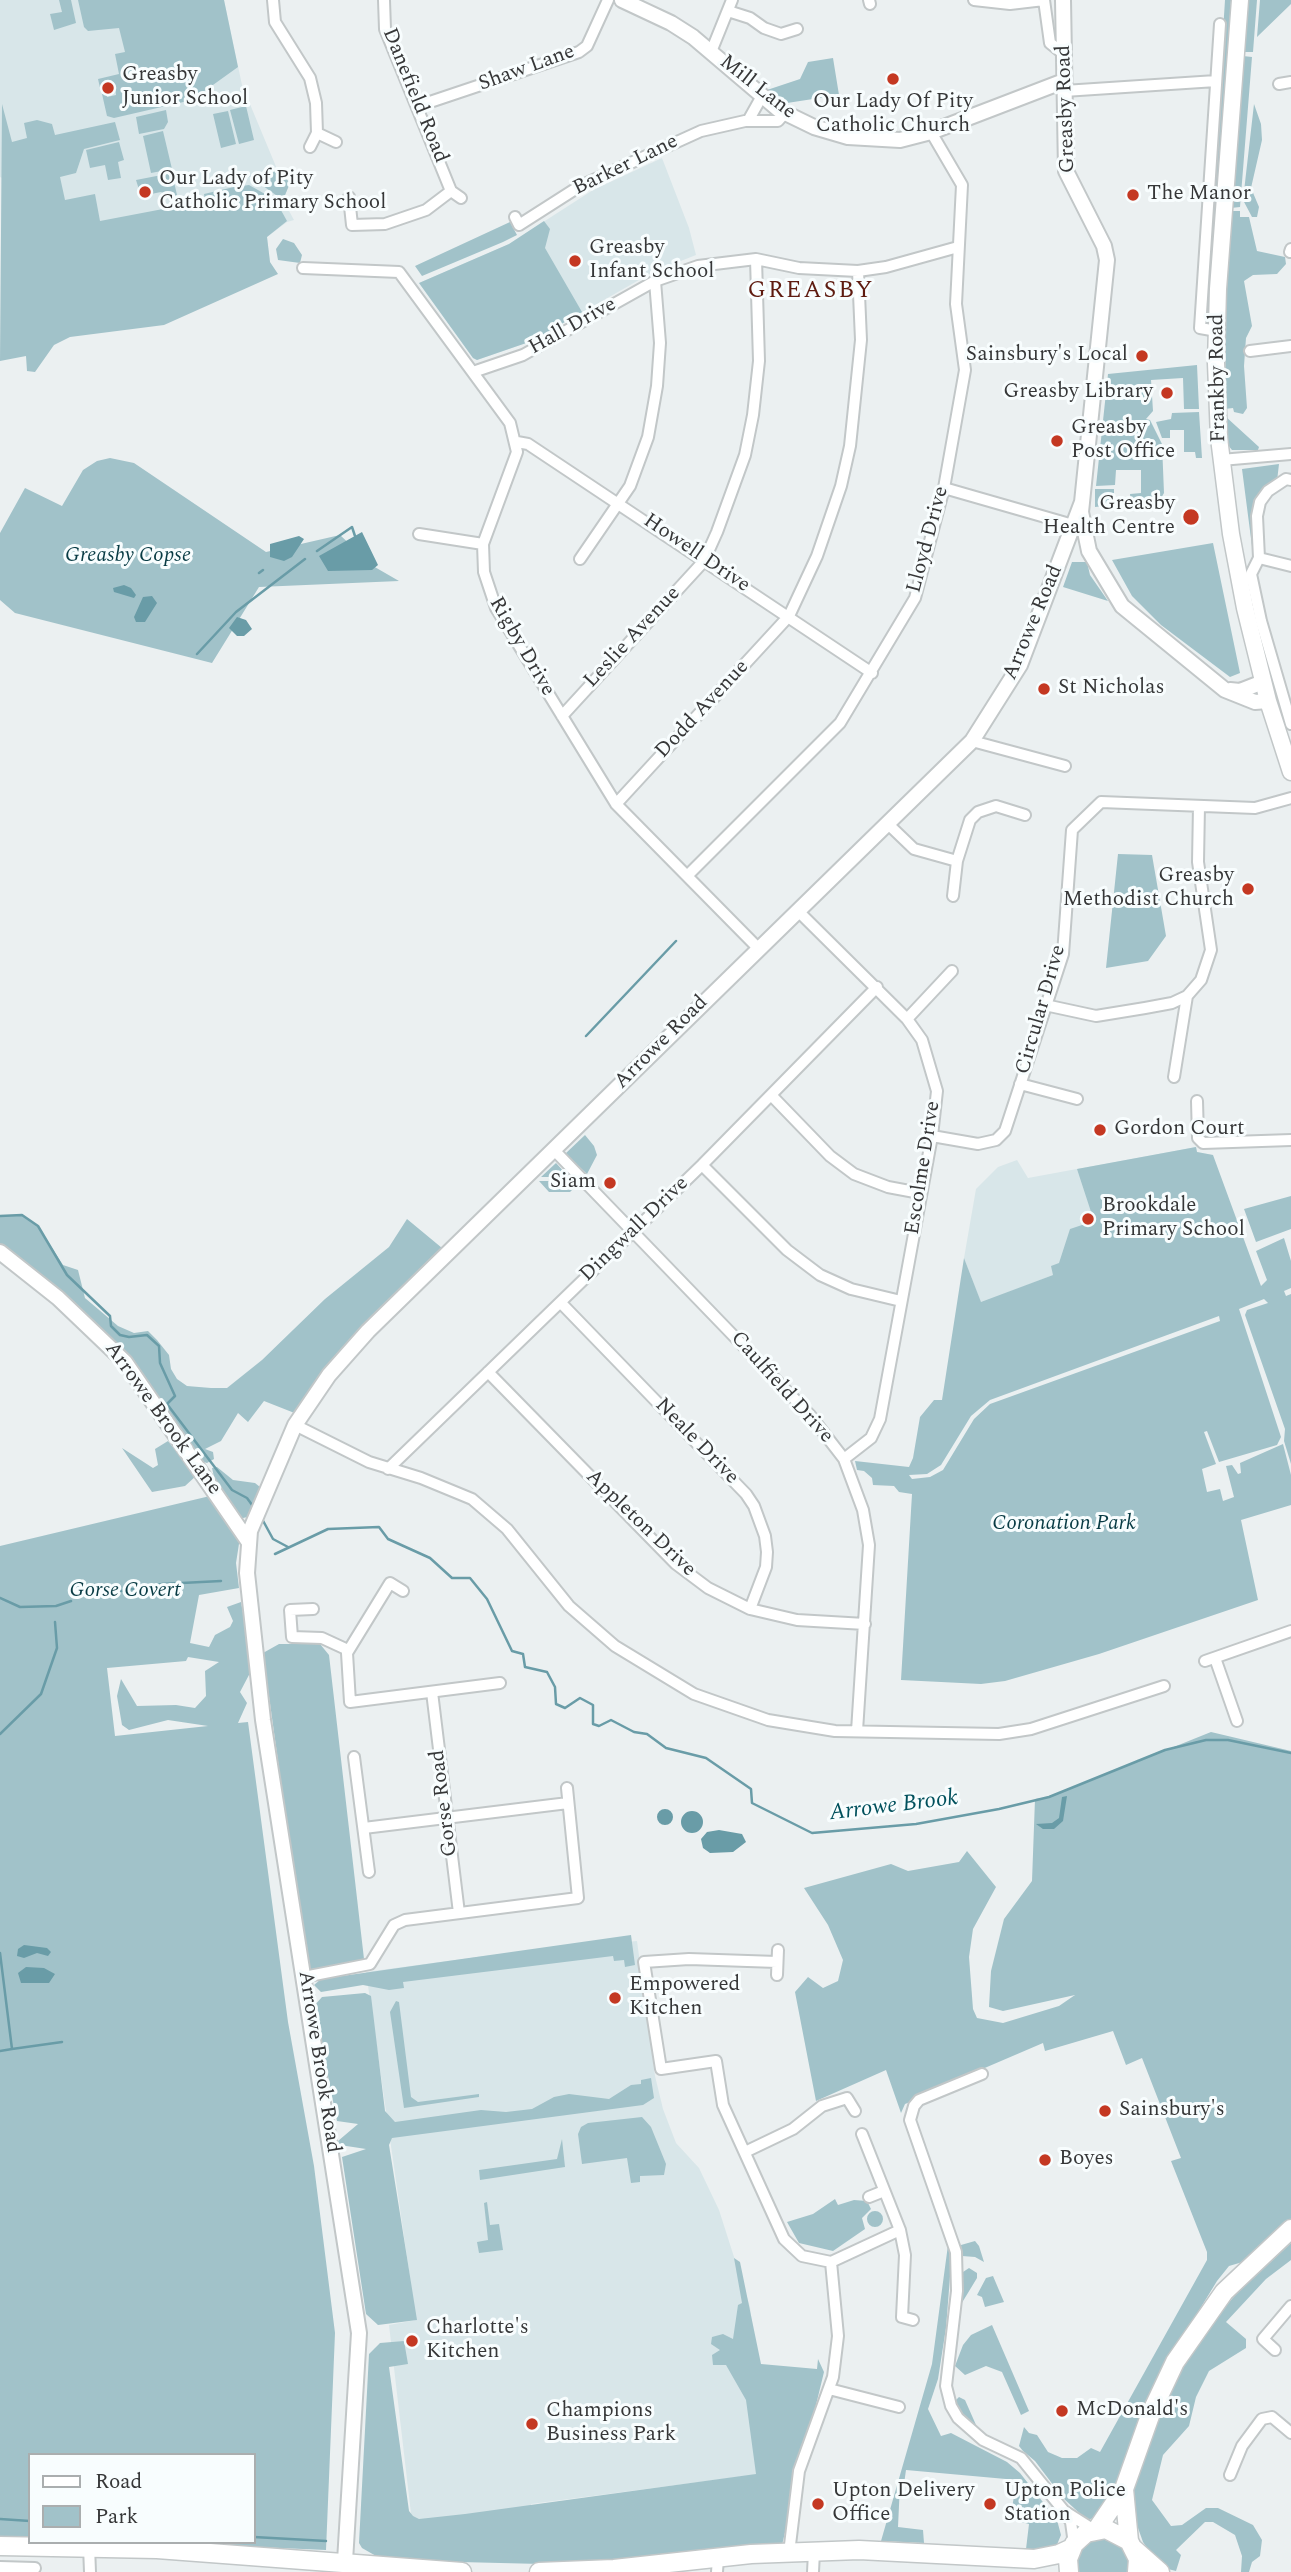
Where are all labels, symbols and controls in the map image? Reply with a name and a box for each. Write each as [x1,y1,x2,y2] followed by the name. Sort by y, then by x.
[375,25,453,167] street label: Danefield Road
[475,40,579,98] street label: Shaw Lane
[1052,44,1082,174] street label: Greasby Road
[714,50,800,126] street label: Mill Lane
[122,63,248,113] place label: Greasby Junior School
[885,71,901,87] marker: Our Lady Of Pity Catholic Church
[100,80,116,96] marker: Greasby Junior School
[813,90,973,140] place label: Our Lady Of Pity Catholic Church
[570,130,682,202] street label: Barker Lane
[159,167,386,217] place label: Our Lady of Pity Catholic Primary School
[1147,182,1251,208] place label: The Manor
[137,184,153,200] marker: Our Lady of Pity Catholic Primary School
[1125,187,1141,203] marker: The Manor
[589,236,714,286] place label: Greasby Infant School
[567,253,583,269] marker: Greasby Infant School
[748,278,874,306] district label: GREASBY
[525,293,621,361] street label: Hall Drive
[1205,313,1233,443] street label: Frankby Road
[966,343,1128,369] place label: Sainsbury's Local
[1134,348,1150,364] marker: Sainsbury's Local
[1003,380,1153,406] place label: Greasby Library
[1159,385,1175,401] marker: Greasby Library
[1071,416,1175,466] place label: Greasby Post Office
[1049,433,1065,449] marker: Greasby Post Office
[903,484,955,596] street label: Lloyd Drive
[1043,492,1175,542] place label: Greasby Health Centre
[1181,507,1201,527] marker: Greasby Health Centre
[638,509,754,599] street label: Howell Drive
[65,544,191,570] park label: Greasby Copse
[999,562,1069,684] street label: Arrowe Road
[579,582,687,694] street label: Leslie Avenue
[482,593,560,701] street label: Rigby Drive
[651,655,755,765] street label: Dodd Avenue
[1058,676,1165,702] place label: St Nicholas
[1036,681,1052,697] marker: St Nicholas
[1063,864,1234,914] place label: Greasby Methodist Church
[1240,881,1256,897] marker: Greasby Methodist Church
[1011,942,1073,1078] street label: Circular Drive
[610,991,714,1095] street label: Arrowe Road
[901,1099,947,1237] street label: Escolme Drive
[1114,1117,1244,1143] place label: Gordon Court
[1092,1122,1108,1138] marker: Gordon Court
[550,1170,596,1196] place label: Siam
[575,1172,695,1288] street label: Dingwall Drive
[602,1175,618,1191] marker: Siam
[1102,1194,1245,1244] place label: Brookdale Primary School
[1080,1211,1096,1227] marker: Brookdale Primary School
[724,1327,838,1449] street label: Caulfield Drive
[98,1338,226,1500] street label: Arrowe Brook Lane
[649,1394,743,1490] street label: Neale Drive
[580,1465,700,1583] street label: Appleton Drive
[992,1512,1136,1538] park label: Coronation Park
[69,1579,181,1605] park label: Gorse Covert
[426,1748,464,1858] street label: Gorse Road
[828,1785,960,1829] water label: Arrowe Brook
[291,1969,345,2155] street label: Arrowe Brook Road
[629,1973,740,2023] place label: Empowered Kitchen
[607,1990,623,2006] marker: Empowered Kitchen
[1119,2098,1225,2124] place label: Sainsbury's
[1097,2103,1113,2119] marker: Sainsbury's
[1059,2147,1114,2173] place label: Boyes
[1037,2152,1053,2168] marker: Boyes
[426,2316,529,2366] place label: Charlotte's Kitchen
[404,2333,420,2349] marker: Charlotte's Kitchen
[1076,2398,1188,2424] place label: McDonald's
[546,2399,676,2449] place label: Champions Business Park
[1054,2403,1070,2419] marker: McDonald's
[524,2416,540,2432] marker: Champions Business Park
[28,2453,256,2544] legend
[95,2466,142,2498] text: Road
[832,2479,975,2529] place label: Upton Delivery Office
[1004,2479,1126,2529] place label: Upton Police Station
[810,2496,826,2512] marker: Upton Delivery Office
[982,2496,998,2512] marker: Upton Police Station
[95,2501,138,2533] text: Park

